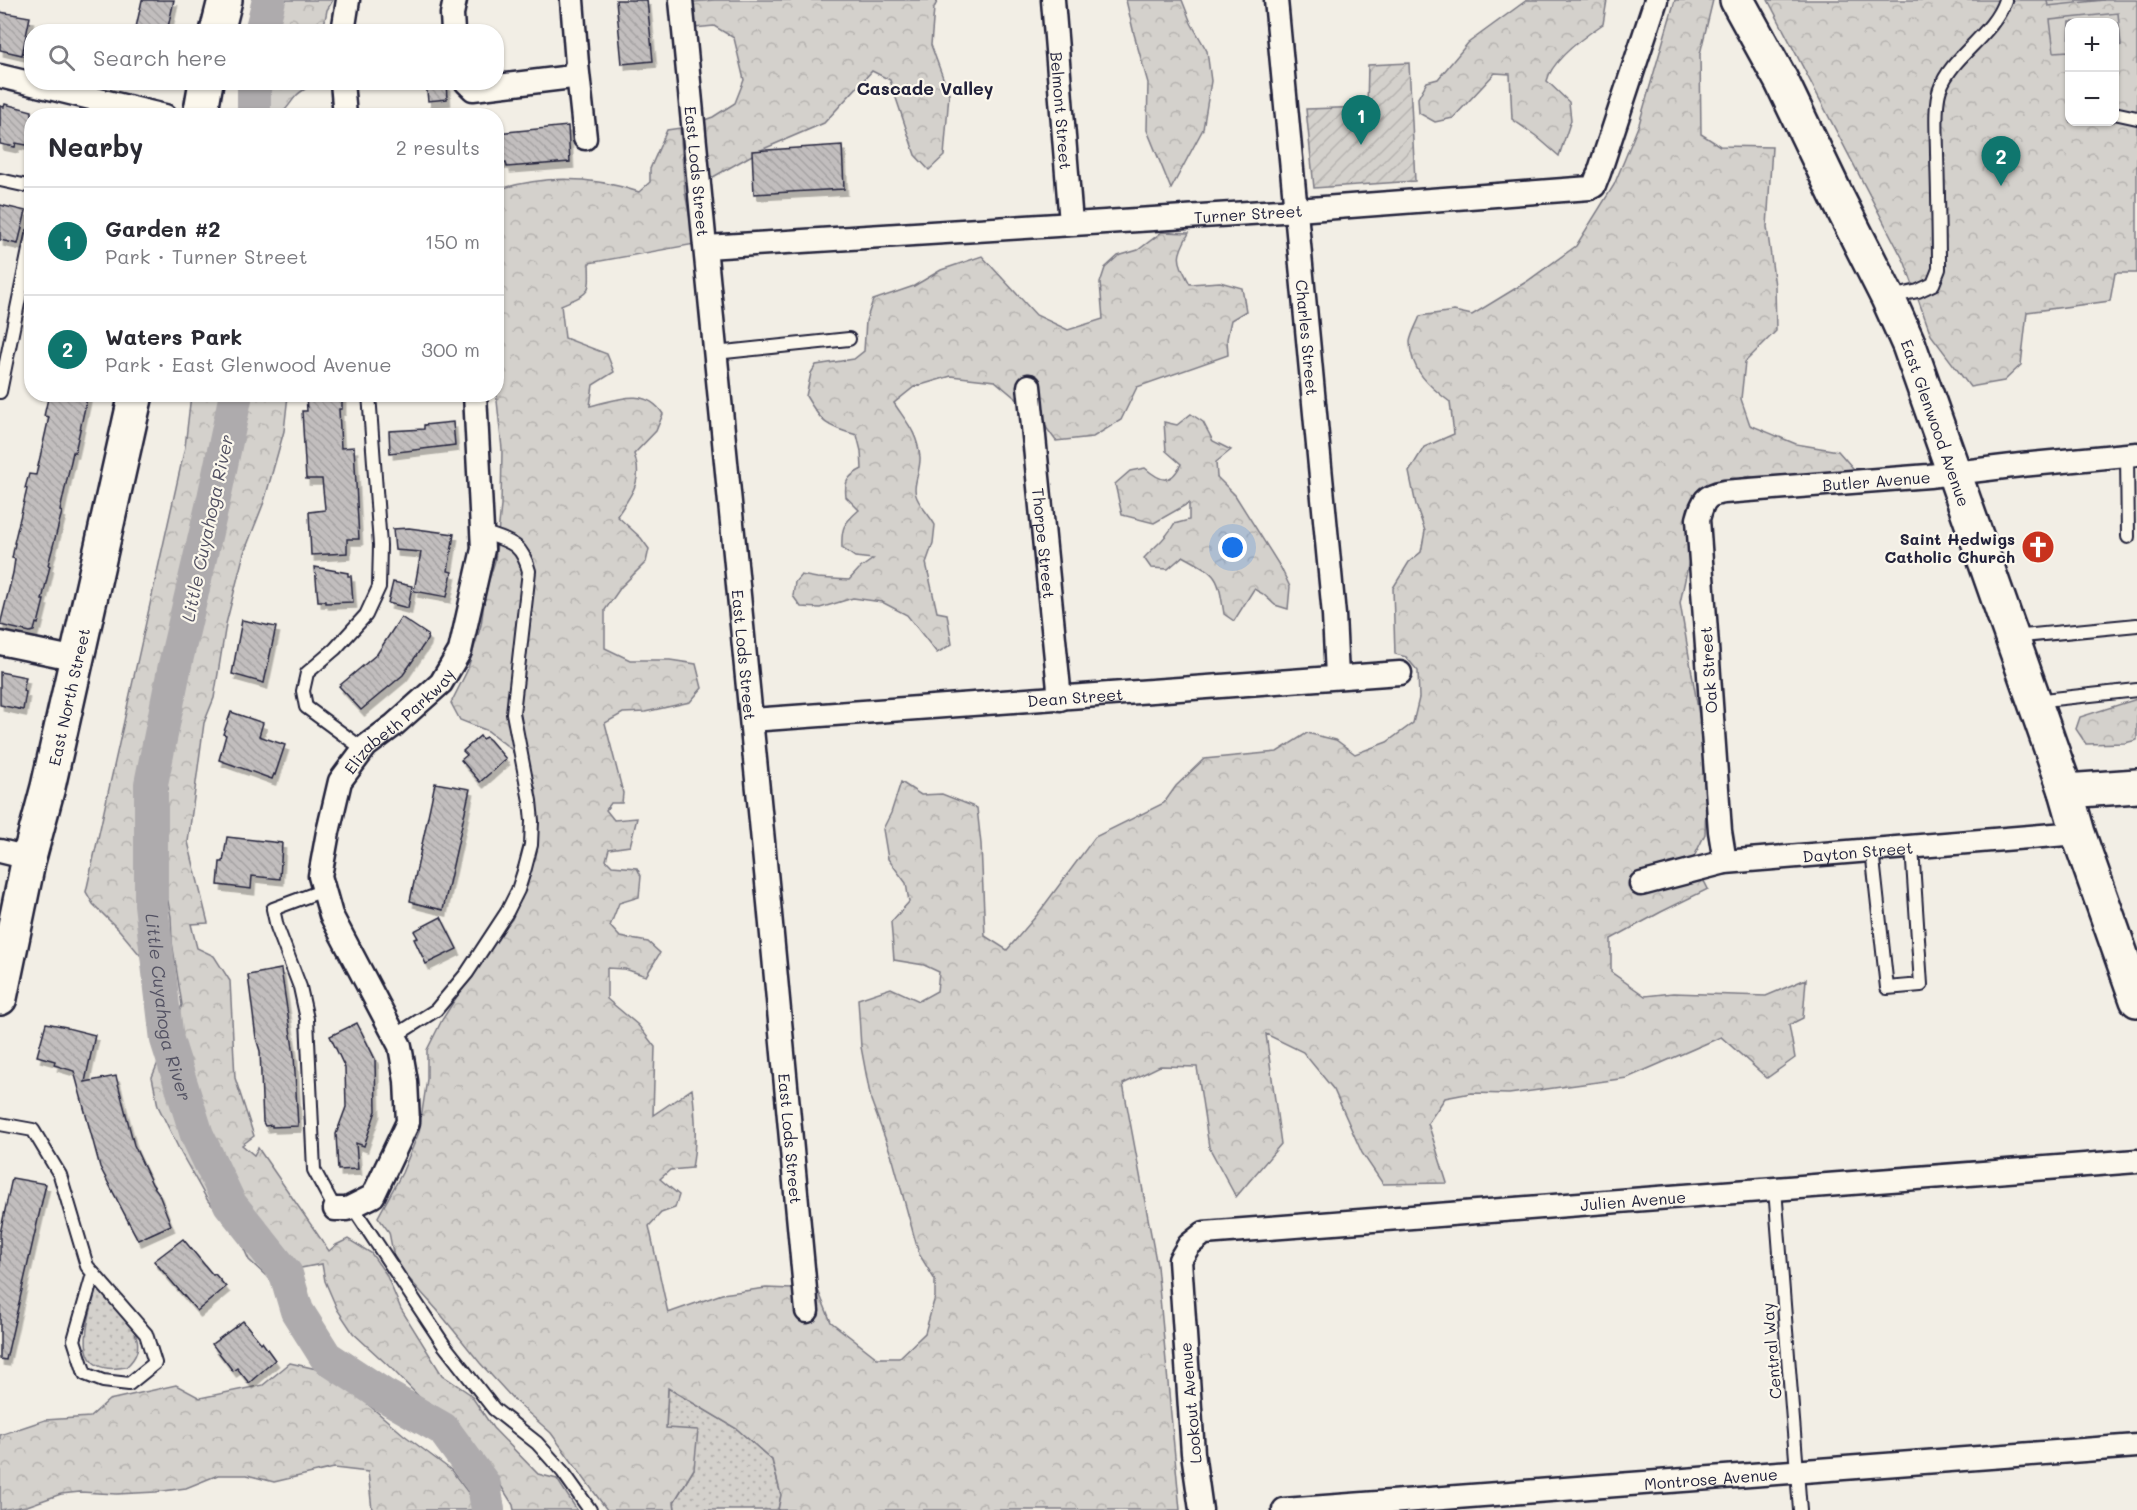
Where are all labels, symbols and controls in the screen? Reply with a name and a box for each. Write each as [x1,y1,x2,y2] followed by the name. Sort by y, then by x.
[2065,18,2119,126] map controls
[2065,18,2119,72] button: +
[24,24,504,90] search box
[45,41,78,74] icon: search
[93,43,227,72] text: Search here
[1047,51,1077,170] street label: Belmont Street
[2065,72,2119,126] button: −
[856,76,994,100] district label: Cascade Valley
[1342,96,1380,145] pin: 1
[681,105,714,237] street label: East Lods Street
[48,130,143,164] text: Nearby
[396,134,480,160] text: 2 results
[1982,136,2020,186] pin: 2
[1193,199,1303,227] street label: Turner Street
[105,214,221,243] text: Garden #2
[63,228,72,254] text: 1
[425,228,480,254] text: 150 m
[105,243,308,269] text: Park · Turner Street
[1292,279,1324,396] street label: Charles Street
[105,322,242,351] text: Waters Park
[62,336,73,362] text: 2
[421,336,480,362] text: 300 m
[1897,336,1975,509] street label: East Glenwood Avenue
[105,351,392,377] text: Park · East Glenwood Avenue
[175,432,239,624] water label: Little Cuyahoga River
[1822,465,1931,495] street label: Butler Avenue
[1029,487,1061,600] street label: Thorpe Street
[1885,528,2015,567] place label: Saint Hedwigs Catholic Church
[2020,529,2056,565] church icon: Saint Hedwigs Catholic Church
[1218,533,1247,562] your location
[728,589,762,721] street label: East Lods Street
[43,626,94,768] street label: East North Street
[1694,626,1722,714] street label: Oak Street
[339,664,458,778] street label: Elizabeth Parkway
[1027,683,1124,711] street label: Dean Street
[1802,836,1914,866] street label: Dayton Street
[140,912,197,1104] water label: Little Cuyahoga River
[774,1072,807,1205] street label: East Lods Street
[1579,1185,1687,1214] street label: Julien Avenue
[1756,1302,1786,1400] street label: Central Way
[1174,1341,1206,1465] street label: Lookout Avenue
[1643,1462,1778,1493] street label: Montrose Avenue

